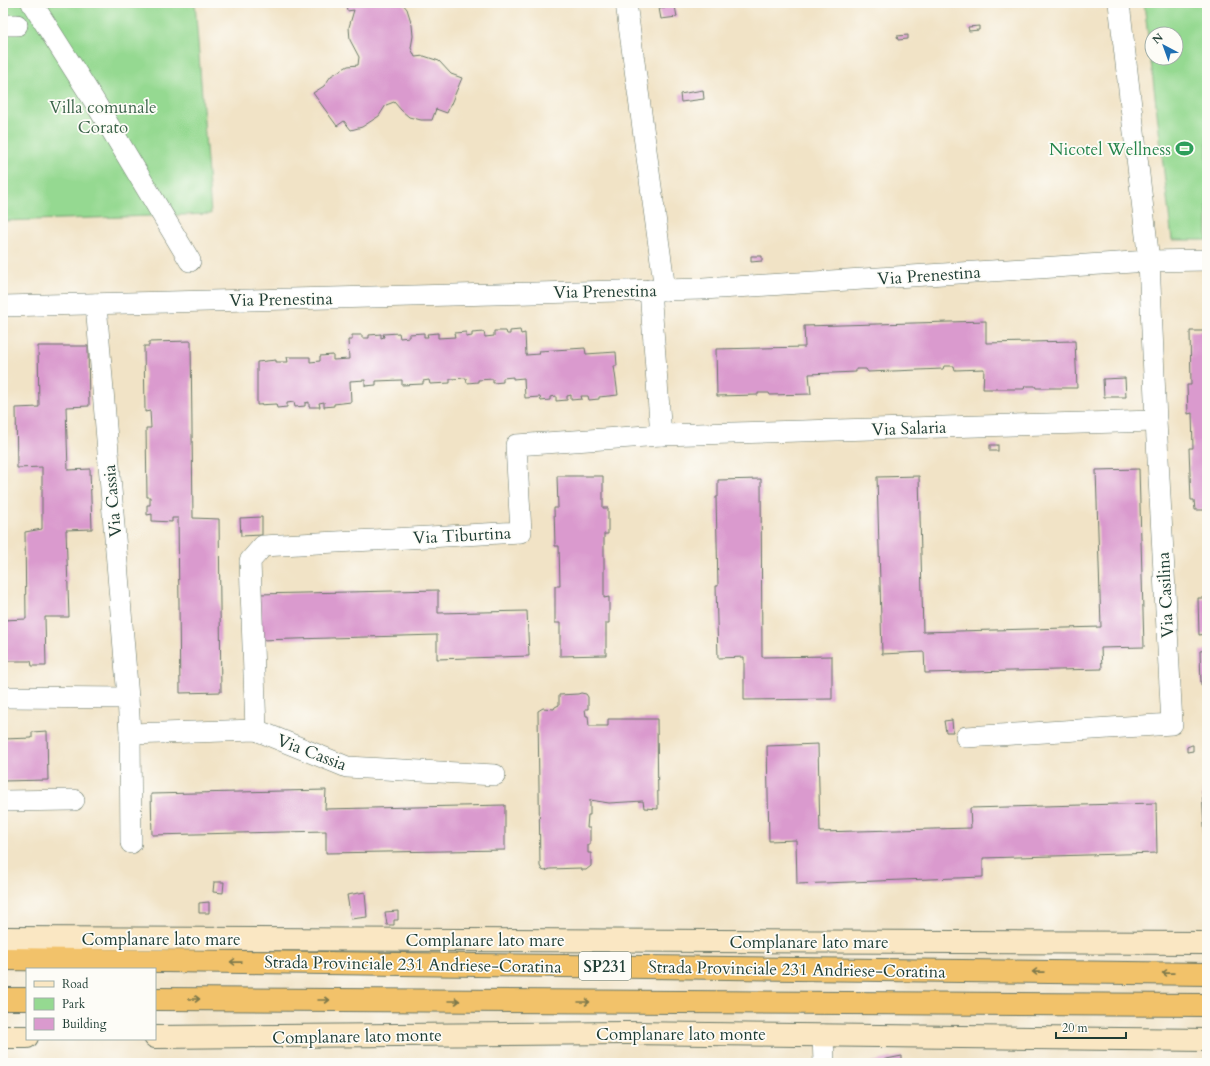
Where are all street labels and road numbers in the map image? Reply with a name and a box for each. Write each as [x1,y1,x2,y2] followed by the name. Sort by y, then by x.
[877,260,982,291] street label: Via Prenestina
[553,279,658,304] street label: Via Prenestina
[229,287,334,312] street label: Via Prenestina
[871,416,948,441] street label: Via Salaria
[98,463,127,538] street label: Via Cassia
[412,521,512,550] street label: Via Tiburtina
[1152,551,1179,639] street label: Via Casilina
[274,729,351,777] street label: Via Cassia
[81,928,241,951] street label: Complanare lato mare
[405,929,565,952] street label: Complanare lato mare
[729,931,889,954] street label: Complanare lato mare
[264,950,563,979] street label: Strada Provinciale 231 Andriese-Coratina
[579,952,631,980] road number: SP231
[648,955,947,984] street label: Strada Provinciale 231 Andriese-Coratina
[596,1023,766,1046] street label: Complanare lato monte
[272,1024,442,1049] street label: Complanare lato monte

